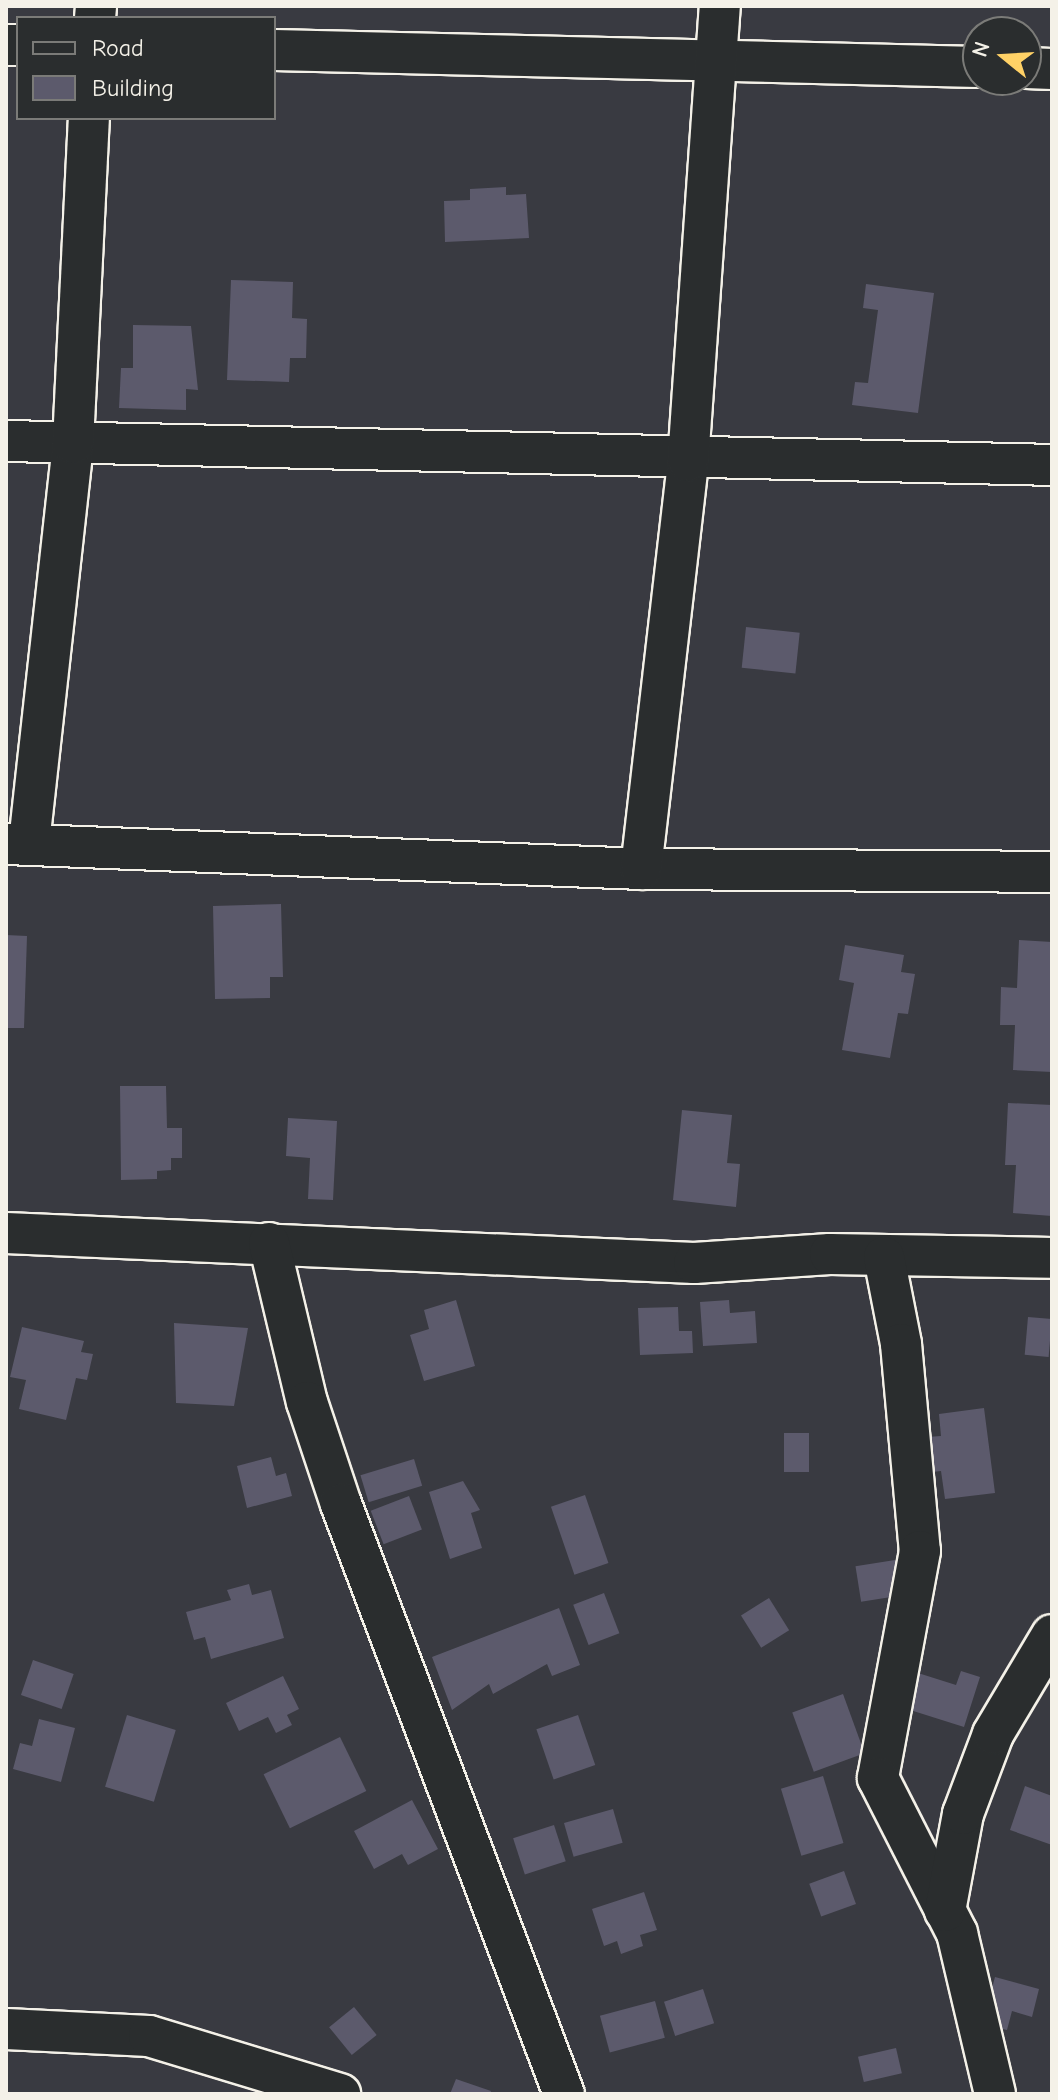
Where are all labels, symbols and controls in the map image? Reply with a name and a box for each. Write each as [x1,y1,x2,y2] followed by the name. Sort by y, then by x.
[16,16,276,120] legend
[962,16,1042,96] north arrow
[92,34,144,62] text: Road
[966,38,996,60] text: N
[92,74,174,102] text: Building

